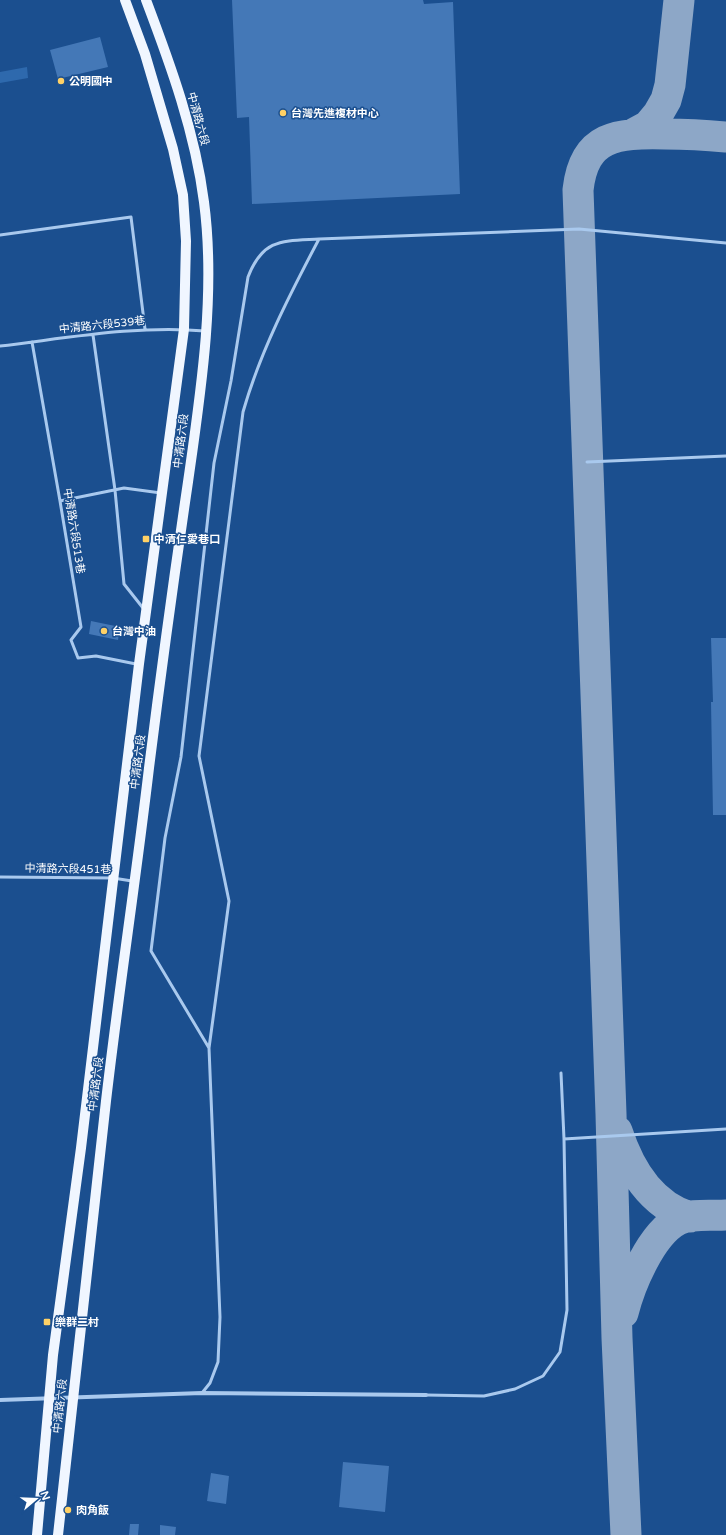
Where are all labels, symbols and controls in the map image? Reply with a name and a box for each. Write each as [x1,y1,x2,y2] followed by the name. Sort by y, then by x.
[69,75,113,88] place label: 公明國中
[56,76,66,86] marker: 公明國中
[185,91,211,147] street label: 中清路六段
[291,107,379,120] place label: 台灣先進複材中心
[278,108,288,118] marker: 台灣先進複材中心
[58,314,146,336] street label: 中清路六段539巷
[171,413,191,469] street label: 中清路六段
[61,487,87,575] street label: 中清路六段513巷
[154,533,220,546] place label: 中清仁愛巷口
[141,534,151,544] marker: 中清仁愛巷口
[112,625,156,638] place label: 台灣中油
[99,626,109,636] marker: 台灣中油
[128,734,148,790] street label: 中清路六段
[25,862,111,876] street label: 中清路六段451巷
[86,1056,106,1112] street label: 中清路六段
[55,1316,99,1329] place label: 樂群二村
[42,1317,52,1327] marker: 樂群二村
[51,1378,69,1434] street label: 中清路六段
[16,1479,56,1519] north arrow
[37,1490,53,1502] text: N
[76,1504,109,1517] place label: 肉角飯
[63,1505,73,1515] marker: 肉角飯

